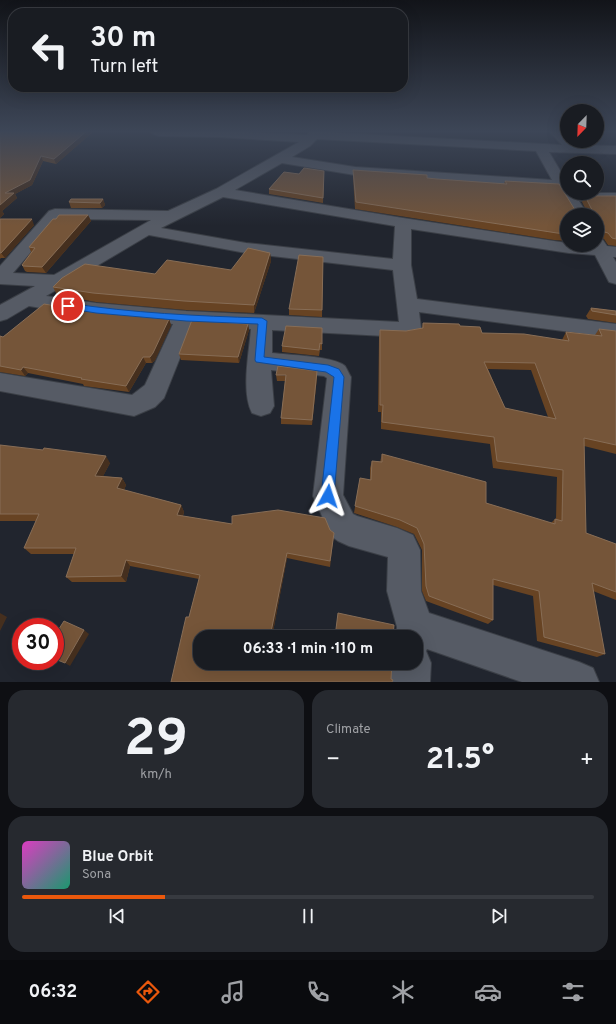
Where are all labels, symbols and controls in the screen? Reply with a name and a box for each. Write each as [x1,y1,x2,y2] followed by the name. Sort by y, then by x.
[90,21,156,57] text: 30 m
[24,24,76,76] icon: left
[90,56,158,79] text: Turn left
[560,104,604,148] north arrow
[560,104,604,252] map controls
[560,156,604,200] button: search
[560,208,604,252] button: layers
[51,289,85,323] pin
[57,295,79,317] icon: arrive
[307,475,349,517] position arrow
[12,618,64,670] speed limit sign: 30
[243,640,373,659] text: 06:33 · 1 min · 110 m
[124,708,188,774] text: 29
[326,722,371,738] text: Climate
[426,742,494,779] text: 21.5°
[326,747,340,774] text: −
[580,747,594,774] text: +
[140,767,172,783] text: km/h
[82,848,153,867] text: Blue Orbit
[82,867,111,883] text: Sona
[106,905,128,927] icon: previous
[297,905,319,927] icon: pause
[488,905,510,927] icon: next
[134,978,162,1006] icon: directions
[219,978,247,1006] icon: music
[304,978,332,1006] icon: phone
[389,978,417,1006] icon: climate
[474,978,502,1006] icon: car
[559,978,587,1006] icon: filters
[29,981,77,1004] text: 06:32

